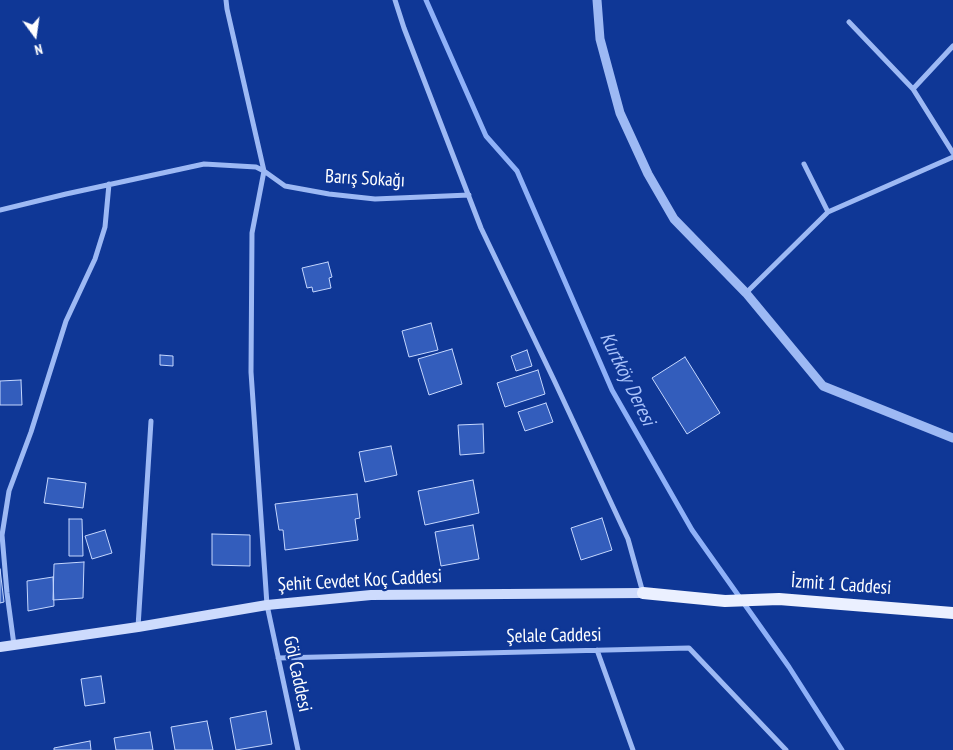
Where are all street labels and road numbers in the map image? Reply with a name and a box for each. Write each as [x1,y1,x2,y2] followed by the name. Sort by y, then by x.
[324,166,406,192] street label: Barış Sokağı
[277,565,443,597] street label: Şehit Cevdet Koç Caddesi
[790,570,892,600] street label: İzmit 1 Caddesi
[506,624,602,648] street label: Şelale Caddesi
[278,634,316,714] street label: Göl Caddesi

